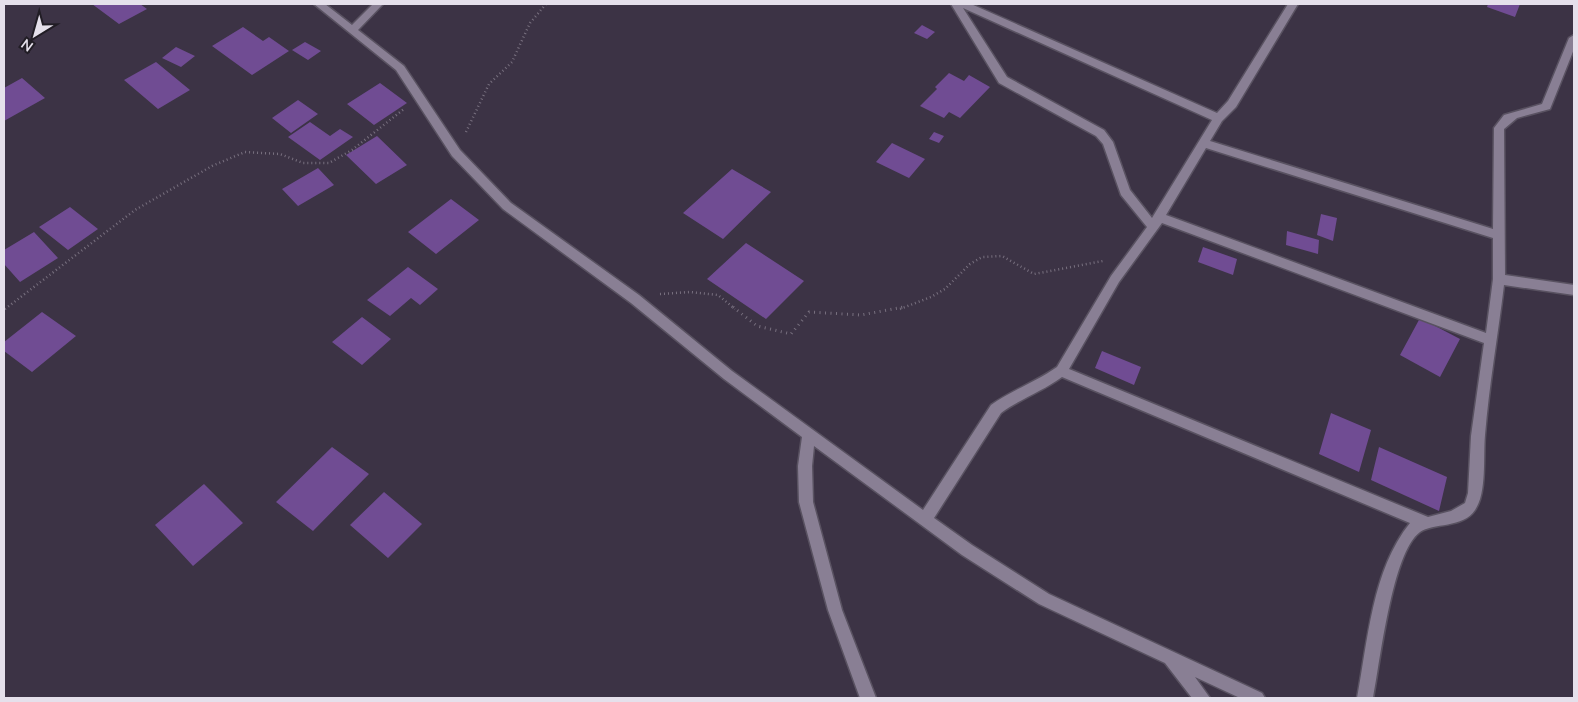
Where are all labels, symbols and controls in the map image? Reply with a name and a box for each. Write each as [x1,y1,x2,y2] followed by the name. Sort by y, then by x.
[10,10,60,60] north arrow
[18,34,37,56] text: N

